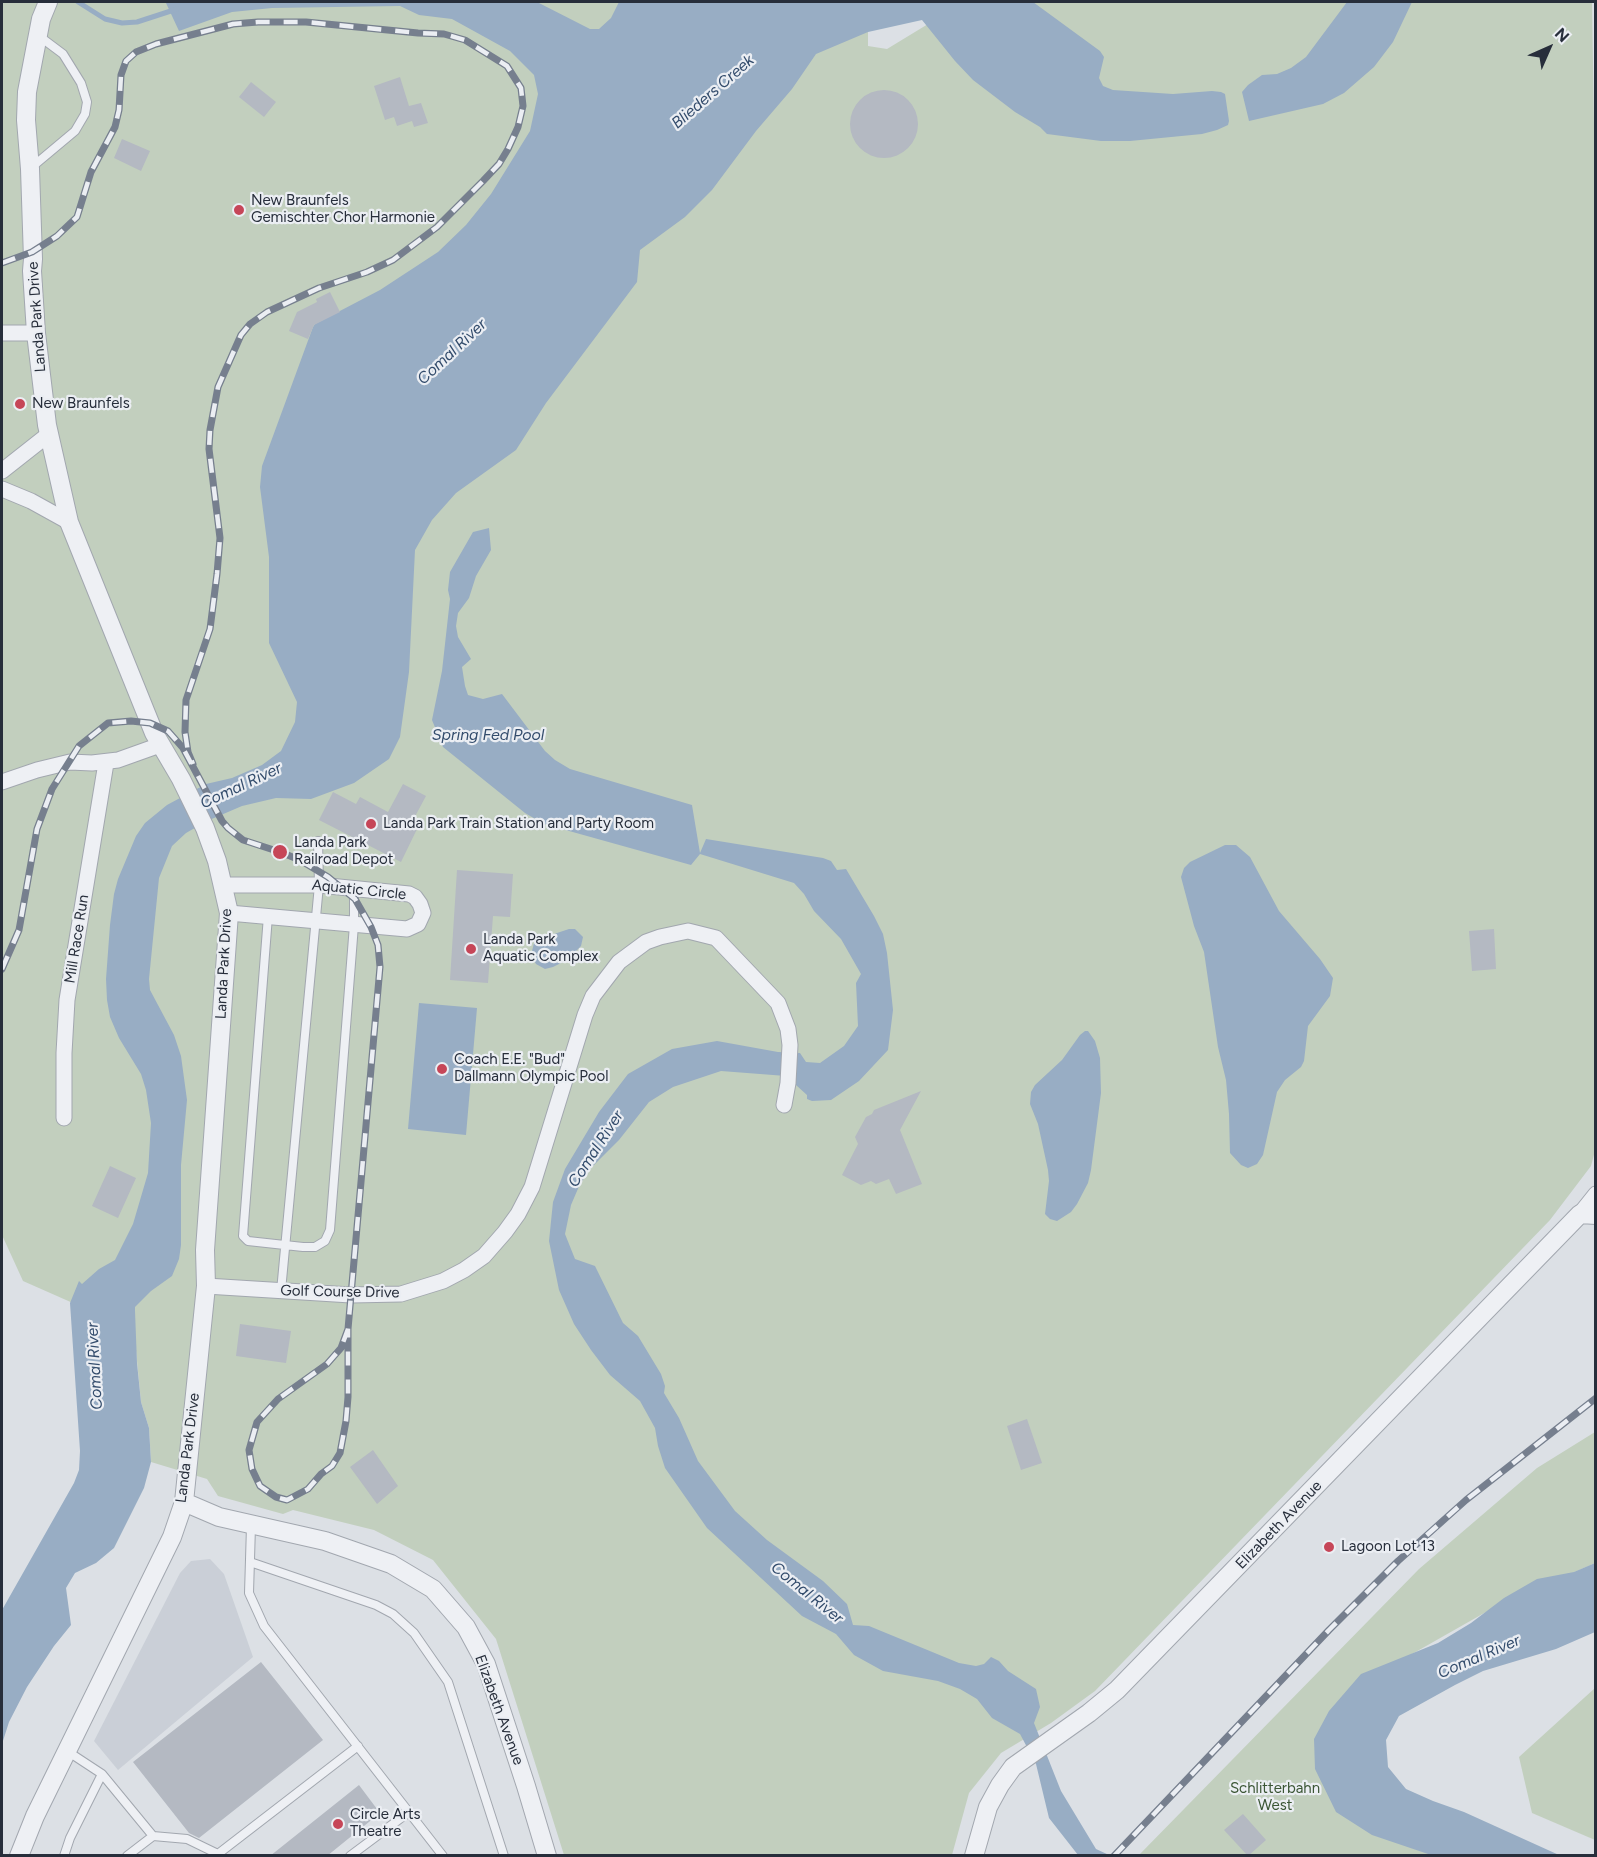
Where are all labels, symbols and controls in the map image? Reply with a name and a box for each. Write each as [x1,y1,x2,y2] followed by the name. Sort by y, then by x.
[1519,18,1579,78] north arrow
[1551,24,1573,46] text: N
[668,51,758,133] water label: Blieders Creek
[251,192,435,227] place label: New Braunfels Gemischter Chor Harmonie
[232,203,246,217] marker: New Braunfels Gemischter Chor Harmonie
[24,261,50,373] street label: Landa Park Drive
[413,315,491,389] water label: Comal River
[32,395,130,413] place label: New Braunfels
[13,397,27,411] marker: New Braunfels
[432,725,544,745] water label: Spring Fed Pool
[197,759,285,813] water label: Comal River
[383,815,654,833] place label: Landa Park Train Station and Party Room
[364,817,378,831] marker: Landa Park Train Station and Party Room
[294,834,393,869] place label: Landa Park Railroad Depot
[271,843,289,861] marker: Landa Park Railroad Depot
[311,876,407,904] street label: Aquatic Circle
[61,893,93,985] street label: Mill Race Run
[212,908,236,1020] street label: Landa Park Drive
[483,931,598,966] place label: Landa Park Aquatic Complex
[464,942,478,956] marker: Landa Park Aquatic Complex
[454,1051,608,1086] place label: Coach E.E. "Bud" Dallmann Olympic Pool
[435,1062,449,1076] marker: Coach E.E. "Bud" Dallmann Olympic Pool
[564,1107,628,1191] water label: Comal River
[280,1282,400,1302] street label: Golf Course Drive
[83,1322,107,1410] water label: Comal River
[172,1392,204,1504] street label: Landa Park Drive
[1232,1477,1326,1573] street label: Elizabeth Avenue
[1341,1538,1435,1556] place label: Lagoon Lot 13
[1322,1540,1336,1554] marker: Lagoon Lot 13
[767,1558,847,1628] water label: Comal River
[1435,1631,1523,1683] water label: Comal River
[471,1652,527,1768] street label: Elizabeth Avenue
[1230,1780,1320,1815] park label: Schlitterbahn West
[350,1806,421,1841] place label: Circle Arts Theatre
[331,1817,345,1831] marker: Circle Arts Theatre

